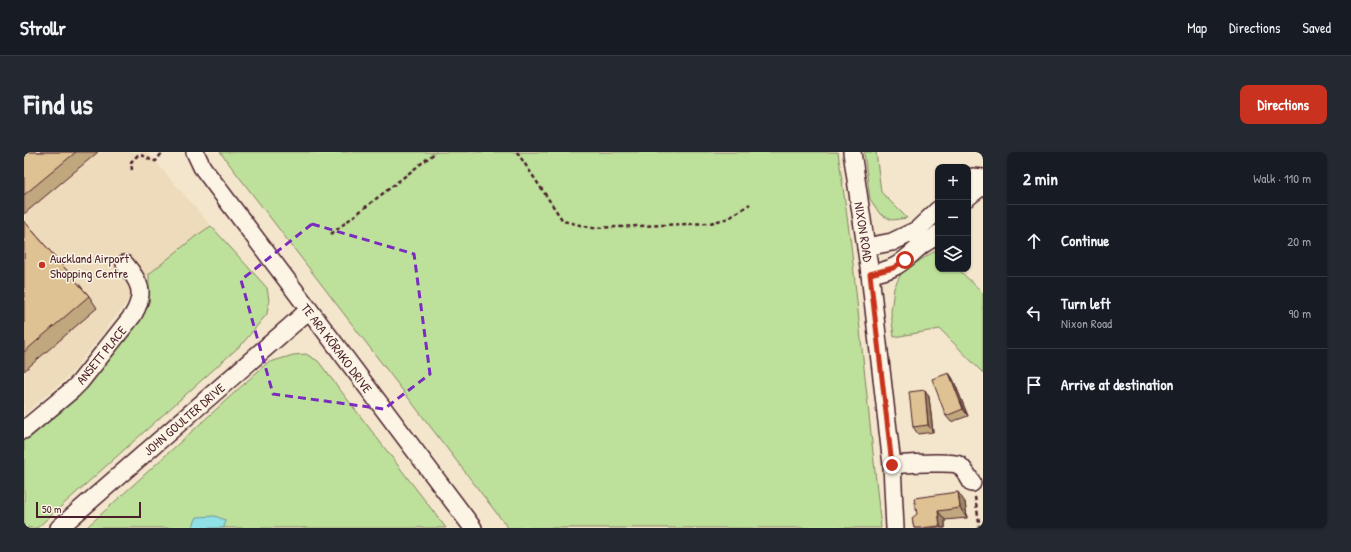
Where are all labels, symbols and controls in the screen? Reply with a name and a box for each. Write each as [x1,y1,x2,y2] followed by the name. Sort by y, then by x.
[20,15,66,41] text: Strollr
[1187,18,1207,37] text: Map
[1229,18,1280,37] text: Directions
[1302,18,1331,37] text: Saved
[24,85,93,123] text: Find us
[1240,85,1327,124] button: Directions
[935,164,971,272] map controls
[935,164,971,200] button: +
[1023,167,1058,190] text: 2 min
[1253,169,1311,187] text: Walk · 110 m
[935,200,971,236] button: −
[850,201,878,264] street label: NIXON ROAD
[1023,230,1045,252] icon: ahead
[1061,230,1109,251] text: Continue
[1287,232,1311,250] text: 20 m
[935,236,971,272] button: layers
[50,249,130,282] place label: Auckland Airport Shopping Centre
[896,251,914,269] route start
[37,260,47,270] marker: Auckland Airport Shopping Centre
[1061,293,1111,314] text: Turn left
[297,300,377,397] street label: TE ARA KŌRAKO DRIVE
[1023,302,1045,324] icon: left
[1289,304,1311,322] text: 90 m
[1061,314,1112,332] text: Nixon Road
[72,322,130,388] street label: ANSETT PLACE
[1023,374,1045,396] icon: arrive
[1061,374,1173,395] text: Arrive at destination
[139,378,229,459] street label: JOHN GOULTER DRIVE
[883,456,901,474] route end
[36,500,141,519] scale bar
[42,502,62,516] text: 50 m

